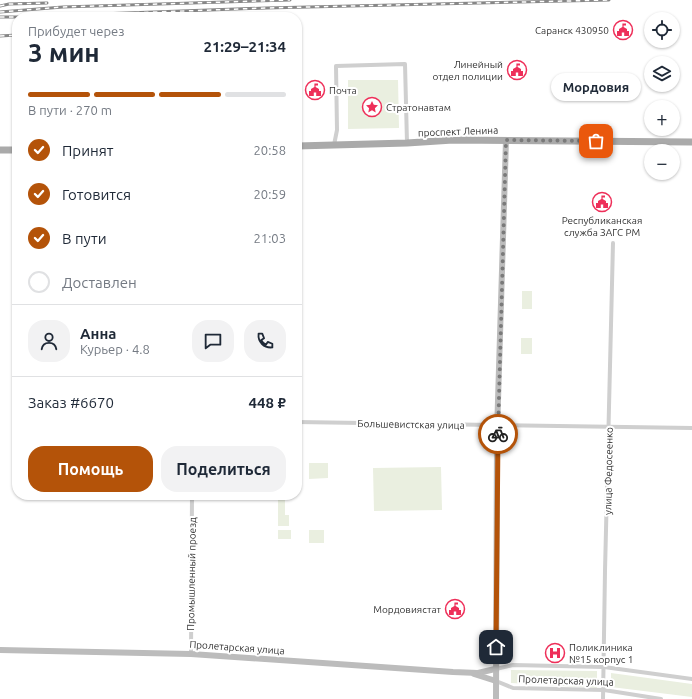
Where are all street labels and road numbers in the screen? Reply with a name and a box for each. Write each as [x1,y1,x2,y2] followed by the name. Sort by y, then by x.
[418,125,498,138] street label: проспект Ленина
[357,418,465,431] street label: Большевистская улица
[602,427,615,515] street label: улица Федосеенко
[185,517,198,631] street label: Промышленный проезд
[189,639,285,656] street label: Пролетарская улица
[518,673,614,688] street label: Пролетарская улица

